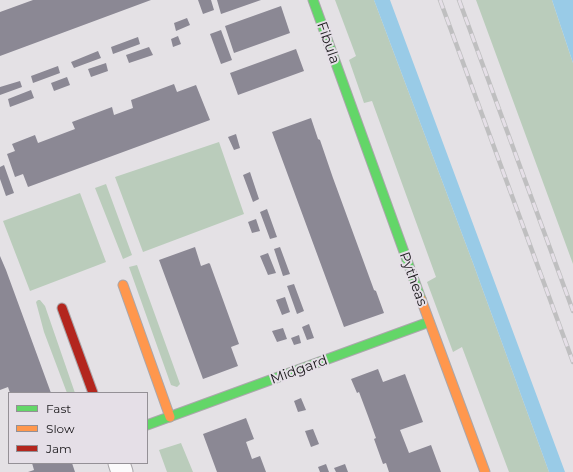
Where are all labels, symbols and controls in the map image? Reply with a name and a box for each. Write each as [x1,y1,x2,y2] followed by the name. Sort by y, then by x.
[313,20,343,66] street label: Fibula
[395,250,431,308] street label: Pytheas
[268,352,330,388] street label: Midgard
[8,392,148,464] legend
[46,401,71,416] text: Fast
[46,421,75,436] text: Slow
[46,441,72,456] text: Jam

